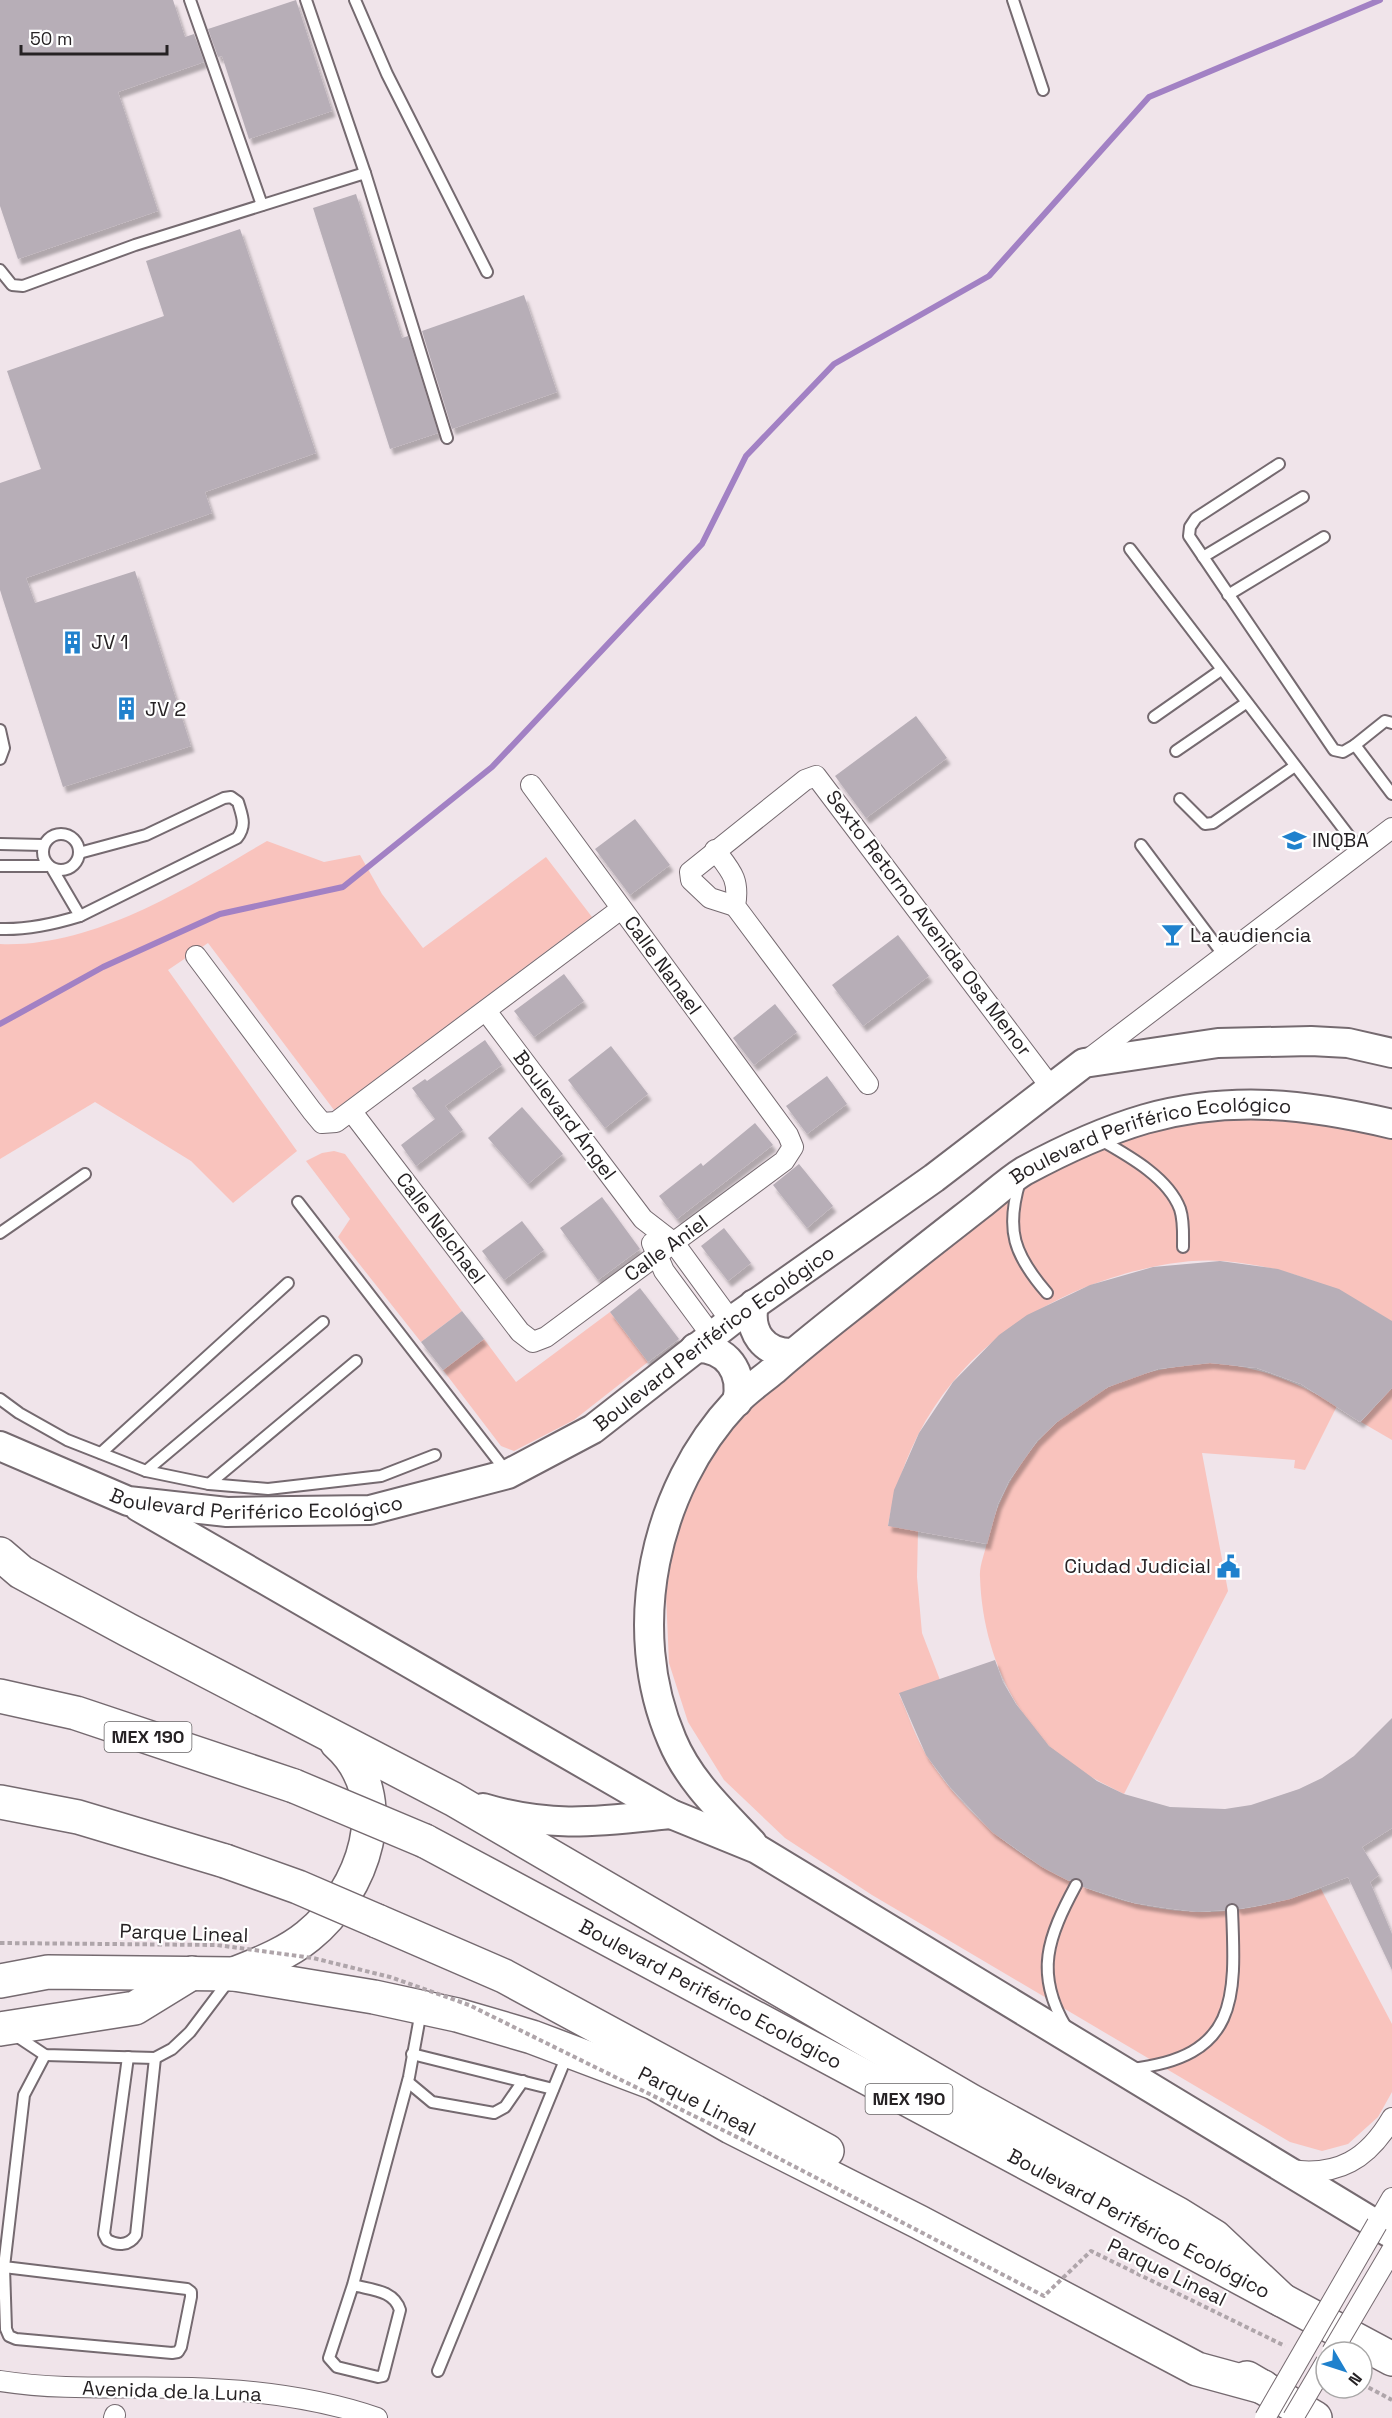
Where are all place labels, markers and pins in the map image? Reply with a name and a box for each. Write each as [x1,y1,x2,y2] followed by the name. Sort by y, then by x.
[60,629,86,655] building icon: JV 1
[91,629,129,655] place label: JV 1
[114,696,140,722] building icon: JV 2
[145,696,186,722] place label: JV 2
[1281,827,1307,853] school or university icon: INQBA
[1312,827,1369,853] place label: INQBA
[1159,922,1185,948] bar icon: La audiencia
[1190,922,1311,948] place label: La audiencia
[1064,1553,1211,1579] place label: Ciudad Judicial
[1216,1553,1242,1579] public building icon: Ciudad Judicial

